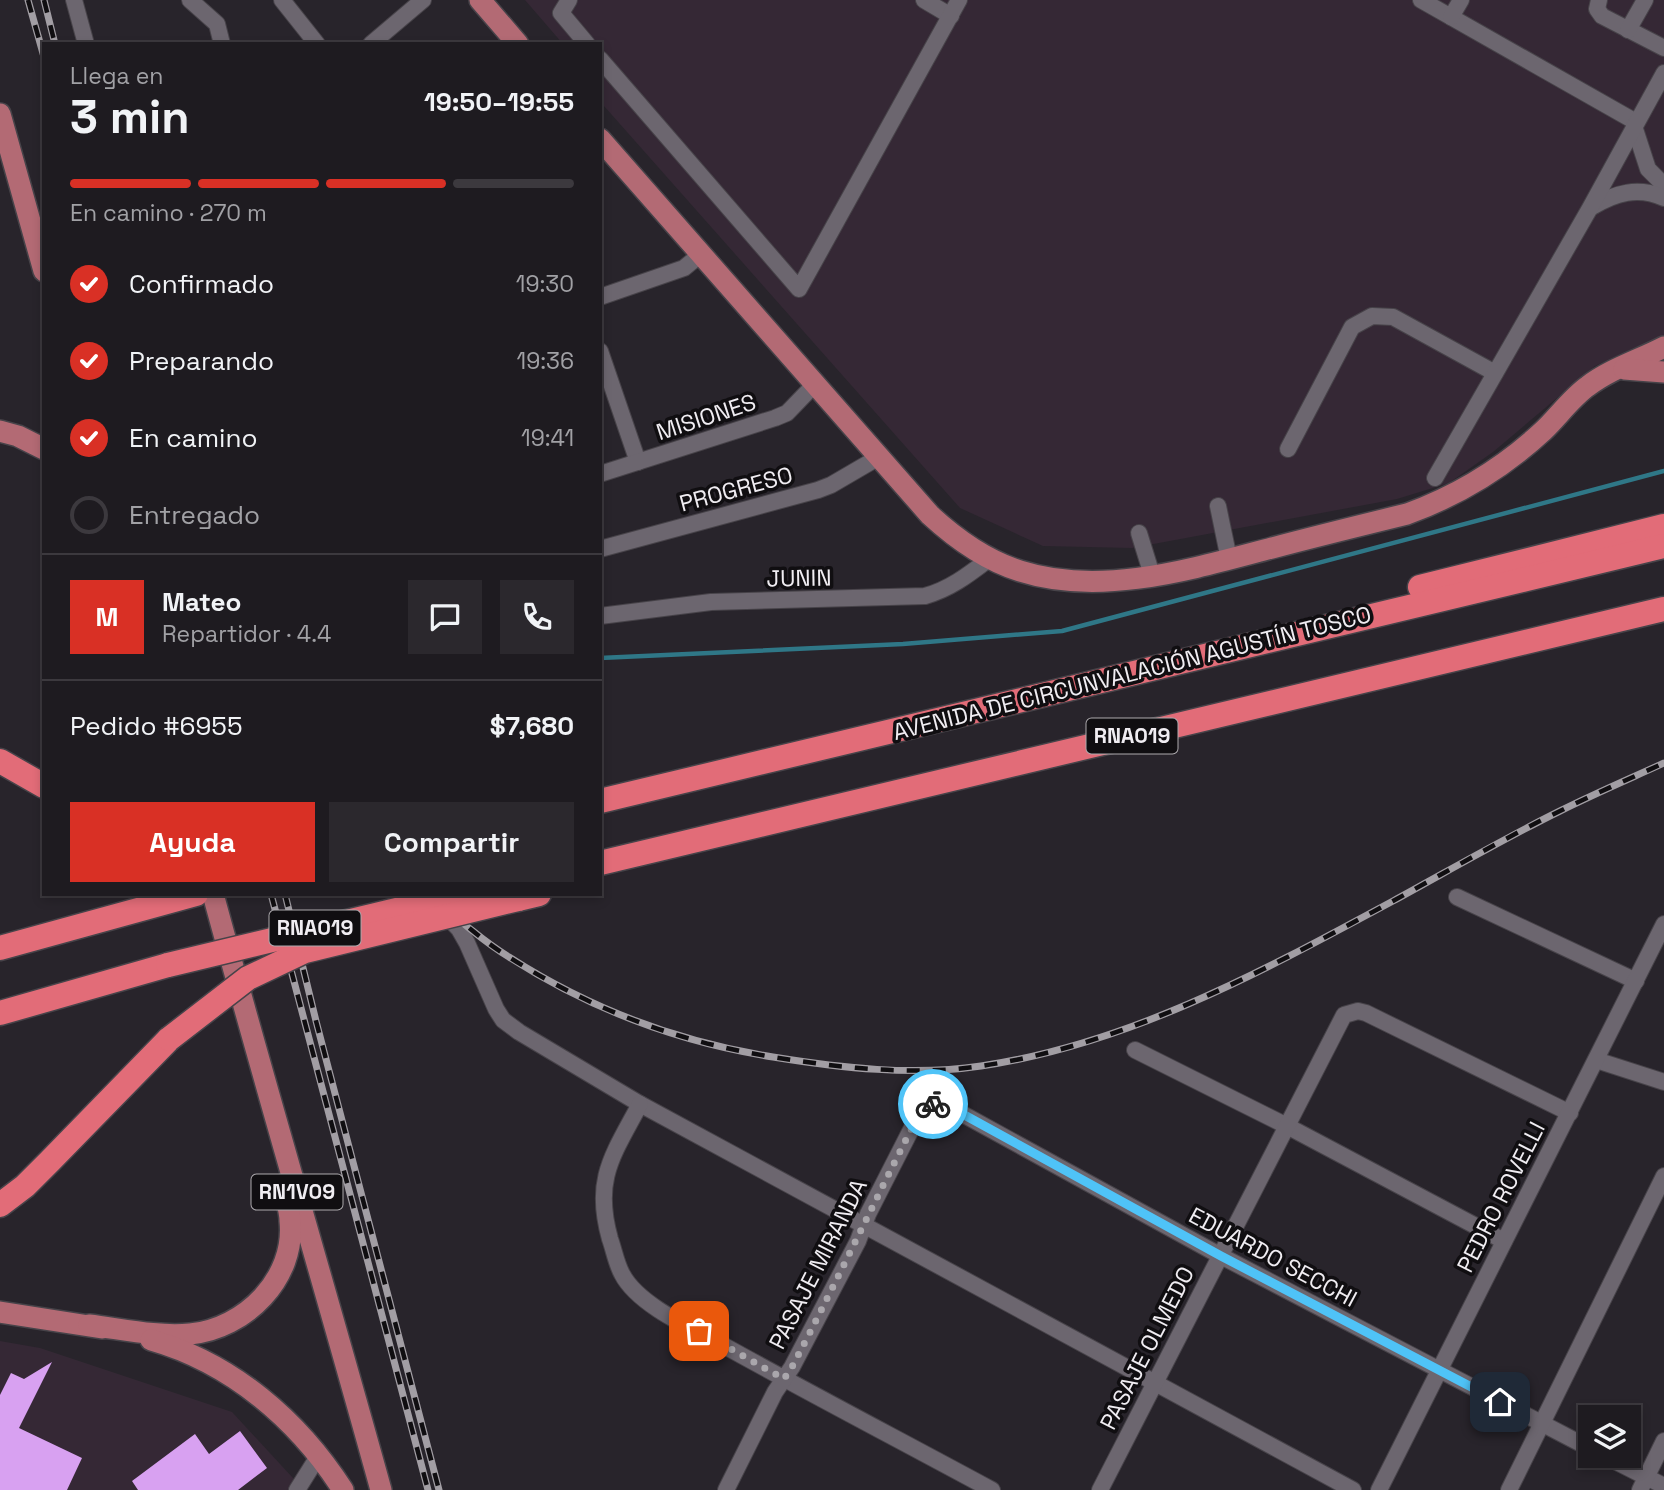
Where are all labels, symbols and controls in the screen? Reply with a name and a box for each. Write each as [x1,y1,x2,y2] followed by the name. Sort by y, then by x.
[70,61,163,91] text: Llega en
[424,85,574,119] text: 19:50–19:55
[70,88,190,146] text: 3 min
[70,198,267,228] text: En camino · 270 m
[70,265,108,303] icon: check
[129,267,274,301] text: Confirmado
[516,269,574,299] text: 19:30
[70,342,108,380] icon: check
[129,344,274,378] text: Preparando
[517,346,574,376] text: 19:36
[652,387,760,447] street label: MISIONES
[70,419,108,457] icon: check
[129,421,258,455] text: En camino
[521,423,574,453] text: 19:41
[676,460,796,518] street label: PROGRESO
[129,498,260,532] text: Entregado
[766,562,832,594] street label: JUNIN
[408,580,482,654] button: chat
[500,580,574,654] button: phone
[162,585,241,619] text: Mateo
[890,599,1374,747] street label: AVENIDA DE CIRCUNVALACIÓN AGUSTÍN TOSCO
[96,600,118,634] text: M
[162,619,331,649] text: Repartidor · 4.4
[70,709,243,743] text: Pedido #6955
[490,709,574,743] text: $7,680
[1086,718,1178,754] road number: RNA019
[70,802,315,882] button: Ayuda
[329,802,574,882] button: Compartir
[270,911,360,946] road number: RNA019
[898,1069,968,1139] courier
[914,1085,952,1123] icon: bike
[1450,1117,1552,1277] street label: PEDRO ROVELLI
[252,1174,342,1210] road number: RN1V09
[762,1174,874,1354] street label: PASAJE MIRANDA
[1184,1200,1362,1314] street label: EDUARDO SECCHI
[1093,1261,1201,1435] street label: PASAJE OLMEDO
[669,1301,729,1361] pin
[680,1312,718,1350] icon: bag
[1470,1372,1530,1432] pin
[1481,1383,1519,1421] icon: home
[1578,1405,1641,1468] map controls
[1578,1405,1641,1468] button: layers

